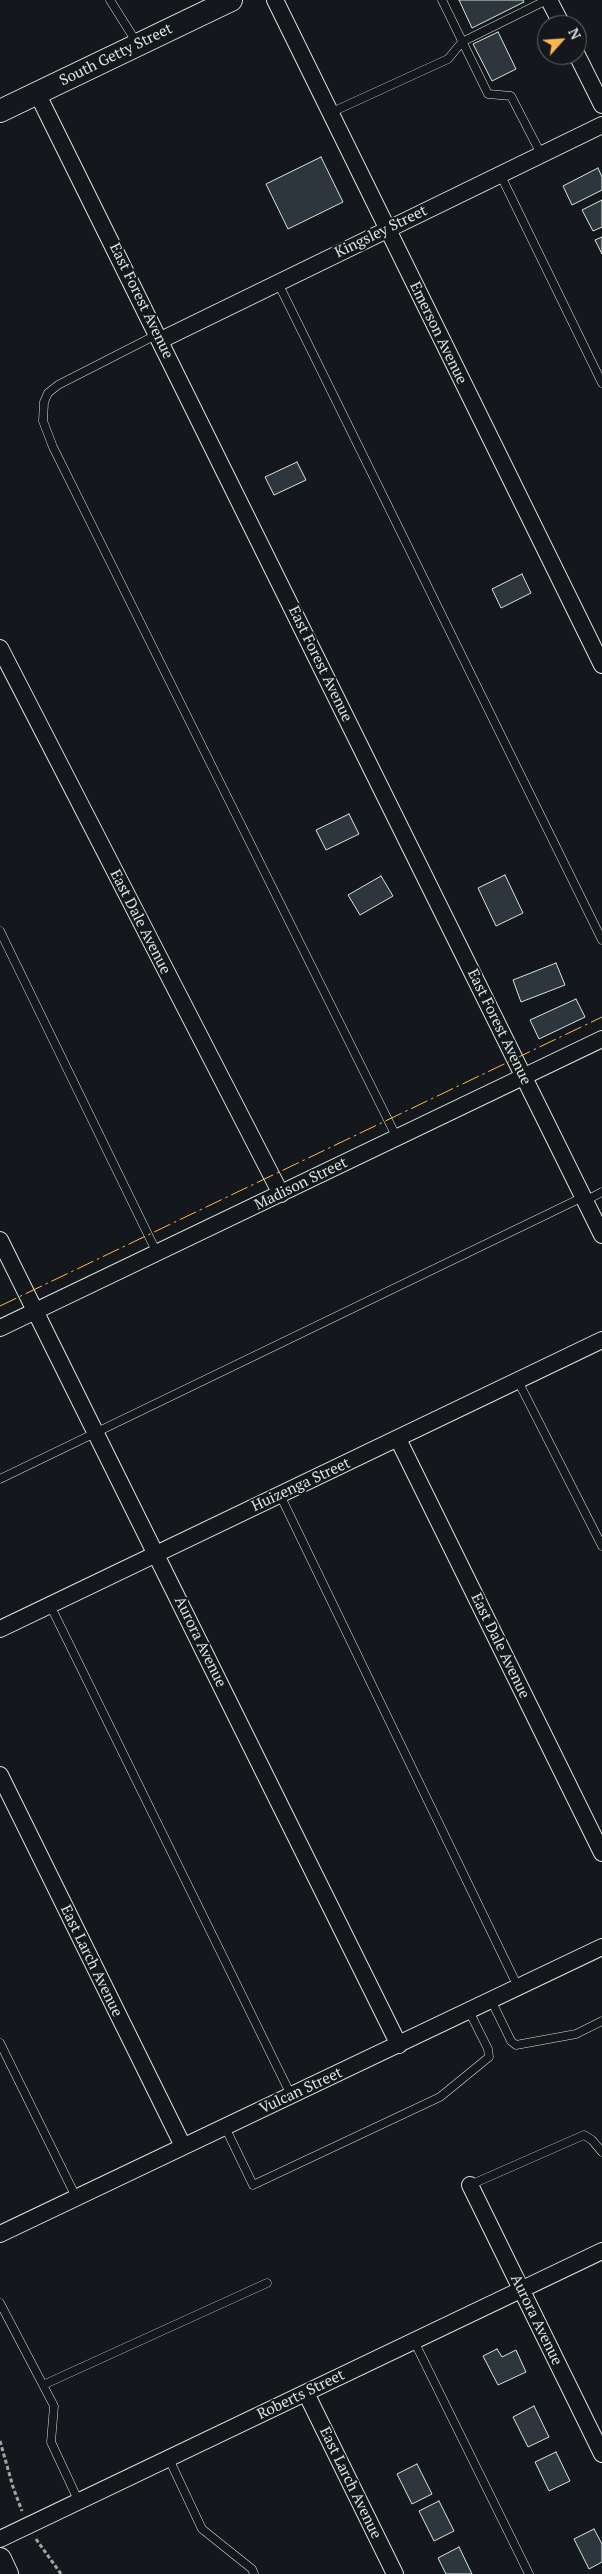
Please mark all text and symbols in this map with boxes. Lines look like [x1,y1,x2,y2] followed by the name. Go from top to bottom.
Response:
[537,15,587,65] north arrow
[57,20,175,90] street label: South Getty Street
[564,25,586,43] text: N
[332,202,430,262] street label: Kingsley Street
[105,240,177,362] street label: East Forest Avenue
[405,279,471,387] street label: Emerson Avenue
[284,603,356,725] street label: East Forest Avenue
[106,867,174,977] street label: East Dale Avenue
[463,966,535,1088] street label: East Forest Avenue
[252,1154,350,1214] street label: Madison Street
[249,1454,353,1516] street label: Huizenga Street
[467,1590,533,1702] street label: East Dale Avenue
[170,1594,230,1690] street label: Aurora Avenue
[56,1902,126,2020] street label: East Larch Avenue
[257,2064,345,2118] street label: Vulcan Street
[506,2272,566,2368] street label: Aurora Avenue
[254,2366,348,2424] street label: Roberts Street
[315,2424,385,2542] street label: East Larch Avenue

